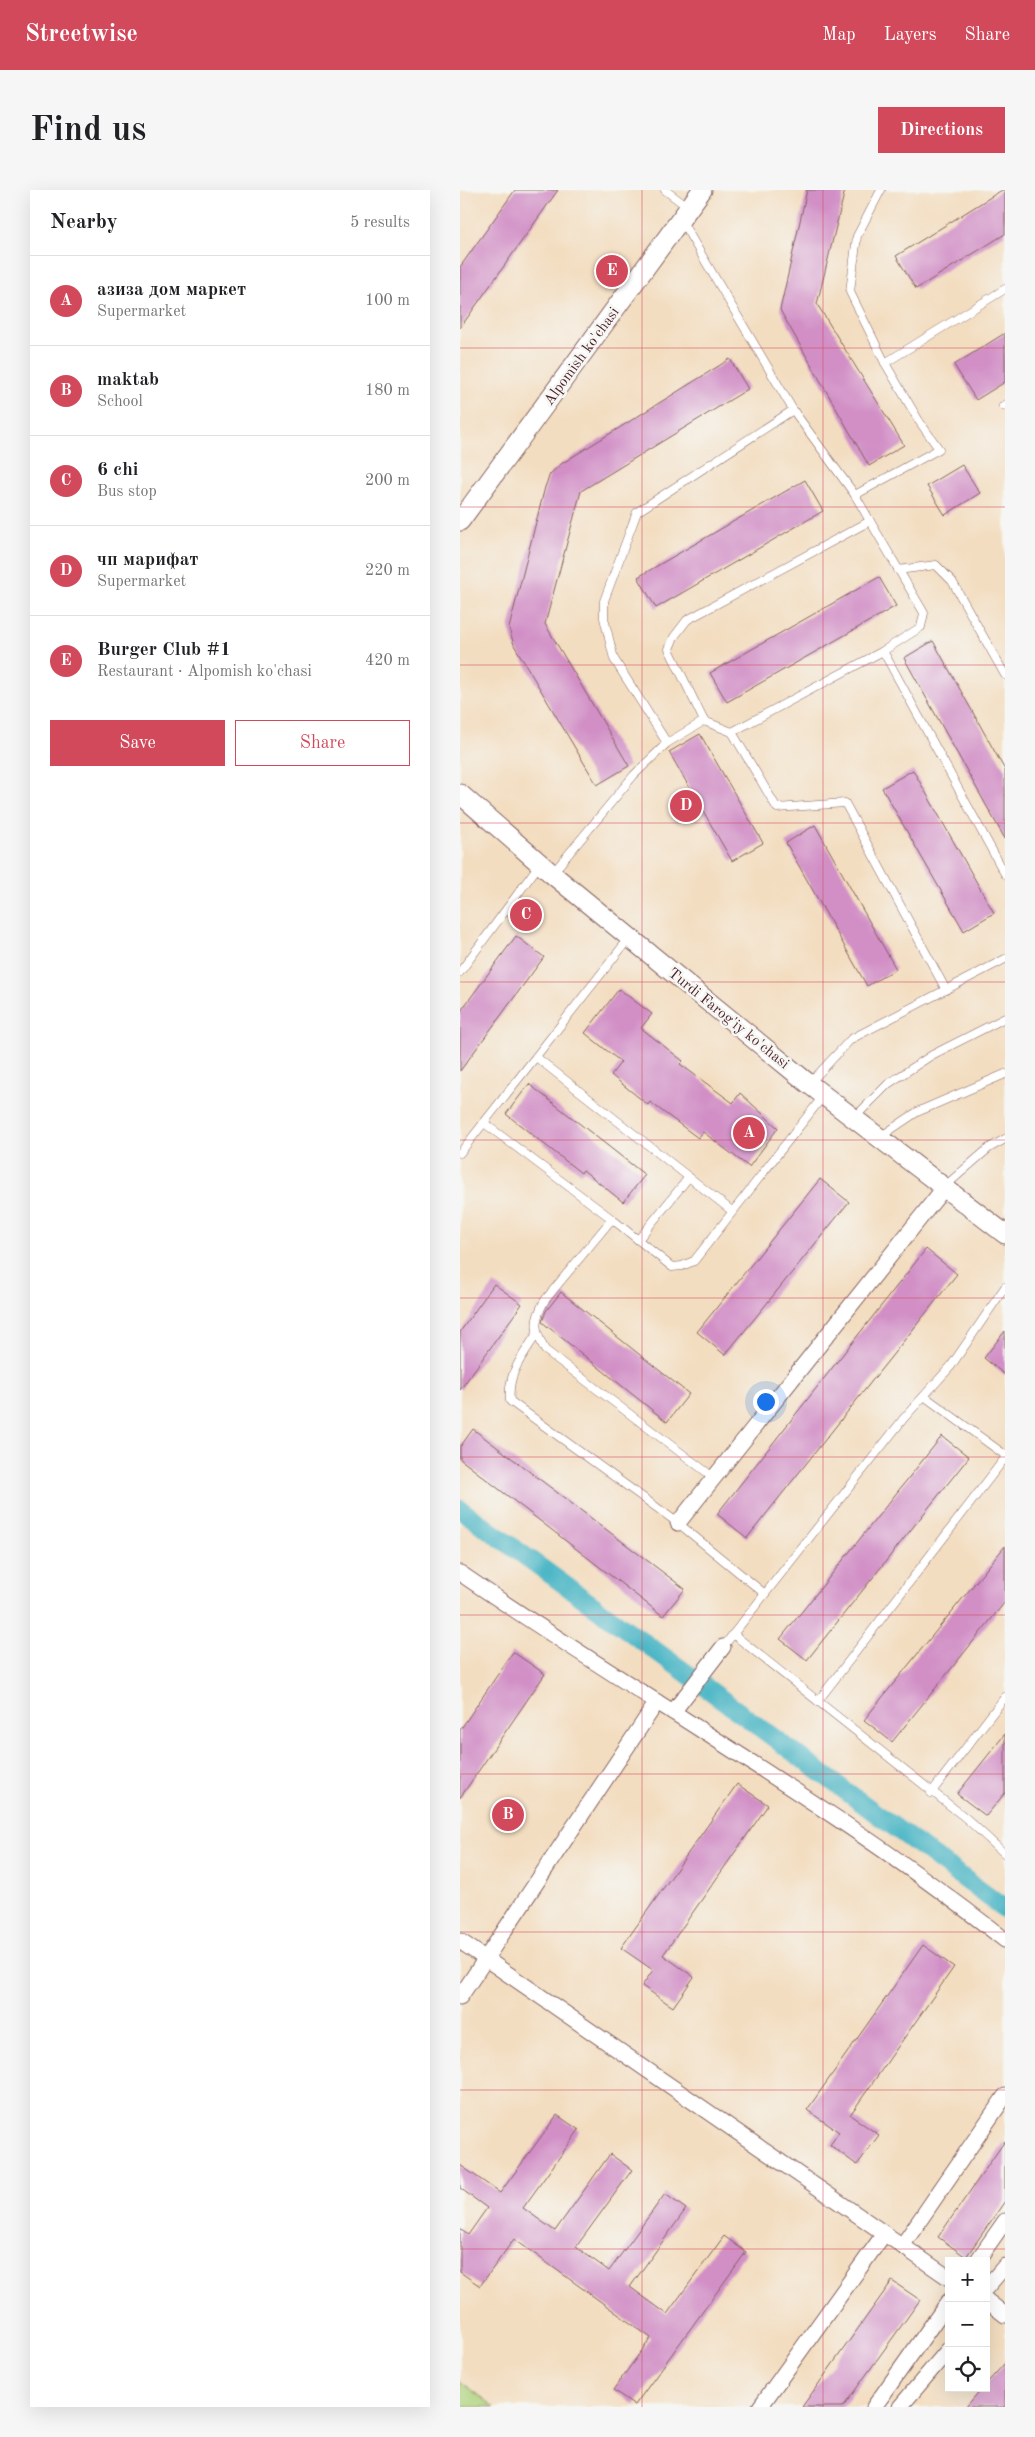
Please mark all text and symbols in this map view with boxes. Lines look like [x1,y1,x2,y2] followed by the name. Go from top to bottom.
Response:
[25,23,138,47] text: Streetwise
[822,26,856,44] text: Map
[884,26,936,44] text: Layers
[964,26,1010,44] text: Share
[878,107,1005,153] button: Directions
[30,113,146,148] text: Find us
[50,212,118,233] text: Nearby
[350,215,410,231] text: 5 results
[596,252,628,290] pin: E
[97,281,246,300] text: азиза дом маркет
[60,293,72,309] text: A
[365,293,410,309] text: 100 m
[97,304,186,320] text: Supermarket
[542,305,623,409] street label: Alpomish ko'chasi
[97,371,159,390] text: maktab
[60,383,72,399] text: B
[365,383,410,399] text: 180 m
[97,394,143,410] text: School
[97,461,139,480] text: 6 chi
[61,473,71,489] text: C
[365,473,410,489] text: 200 m
[97,484,157,500] text: Bus stop
[97,551,198,570] text: чп марифат
[60,563,72,579] text: D
[365,563,410,579] text: 220 m
[97,574,186,590] text: Supermarket
[97,641,231,660] text: Burger Club #1
[60,653,72,669] text: E
[365,653,410,669] text: 420 m
[97,664,312,680] text: Restaurant · Alpomish ko'chasi
[50,720,225,766] button: Save
[235,720,410,766] button: Share
[670,787,702,825] pin: D
[510,896,542,934] pin: C
[665,966,791,1072] street label: Turdi Farog'iy ko'chasi
[733,1114,765,1152] pin: A
[753,1389,779,1415] your location
[492,1796,524,1834] pin: B
[945,2257,990,2392] map controls
[945,2257,990,2302] button: +
[945,2302,990,2347] button: −
[945,2347,990,2392] button: locate

